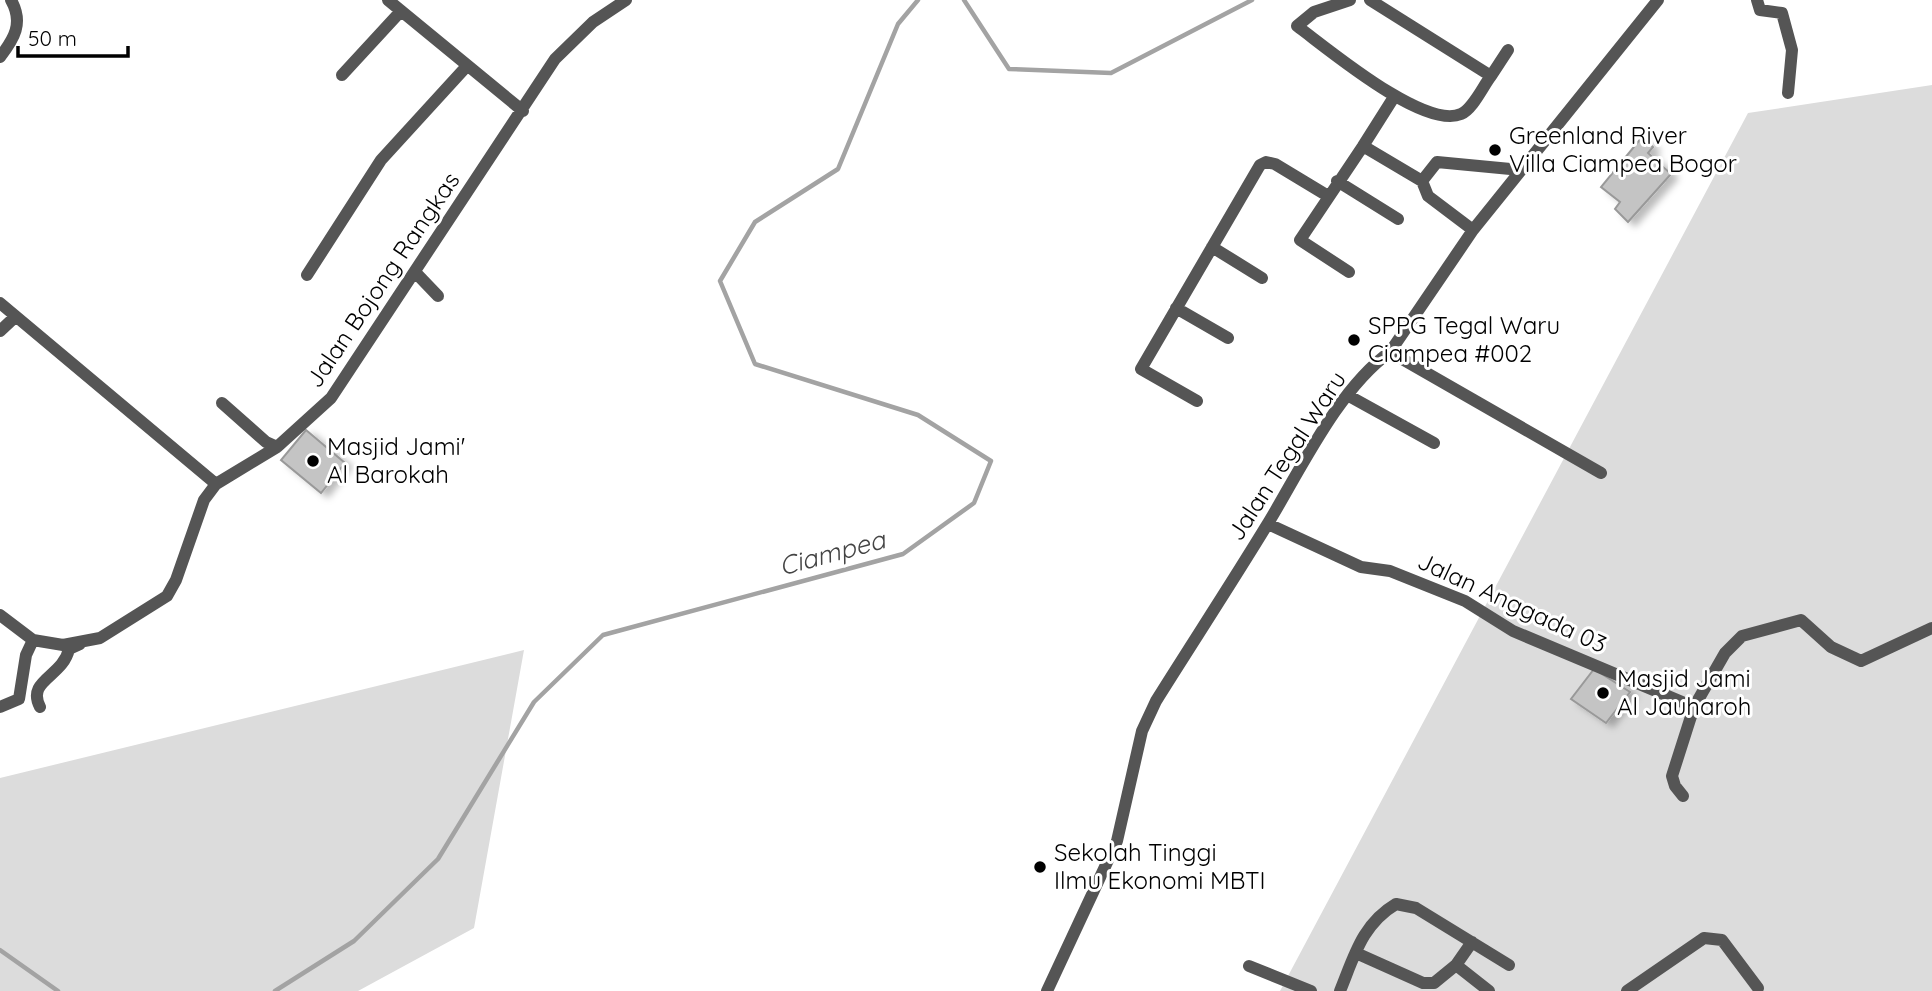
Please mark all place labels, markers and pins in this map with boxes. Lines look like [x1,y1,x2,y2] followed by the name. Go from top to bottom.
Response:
[1509,120,1737,178] place label: Greenland River Villa Ciampea Bogor
[1487,142,1503,158] marker: Greenland River Villa Ciampea Bogor
[1368,310,1560,368] place label: SPPG Tegal Waru Ciampea #002
[1346,332,1362,348] marker: SPPG Tegal Waru Ciampea #002
[327,431,465,489] place label: Masjid Jami' Al Barokah
[305,453,321,469] marker: Masjid Jami' Al Barokah
[1617,663,1751,721] place label: Masjid Jami Al Jauharoh
[1595,685,1611,701] marker: Masjid Jami Al Jauharoh
[1054,837,1266,895] place label: Sekolah Tinggi Ilmu Ekonomi MBTI
[1032,859,1048,875] marker: Sekolah Tinggi Ilmu Ekonomi MBTI

